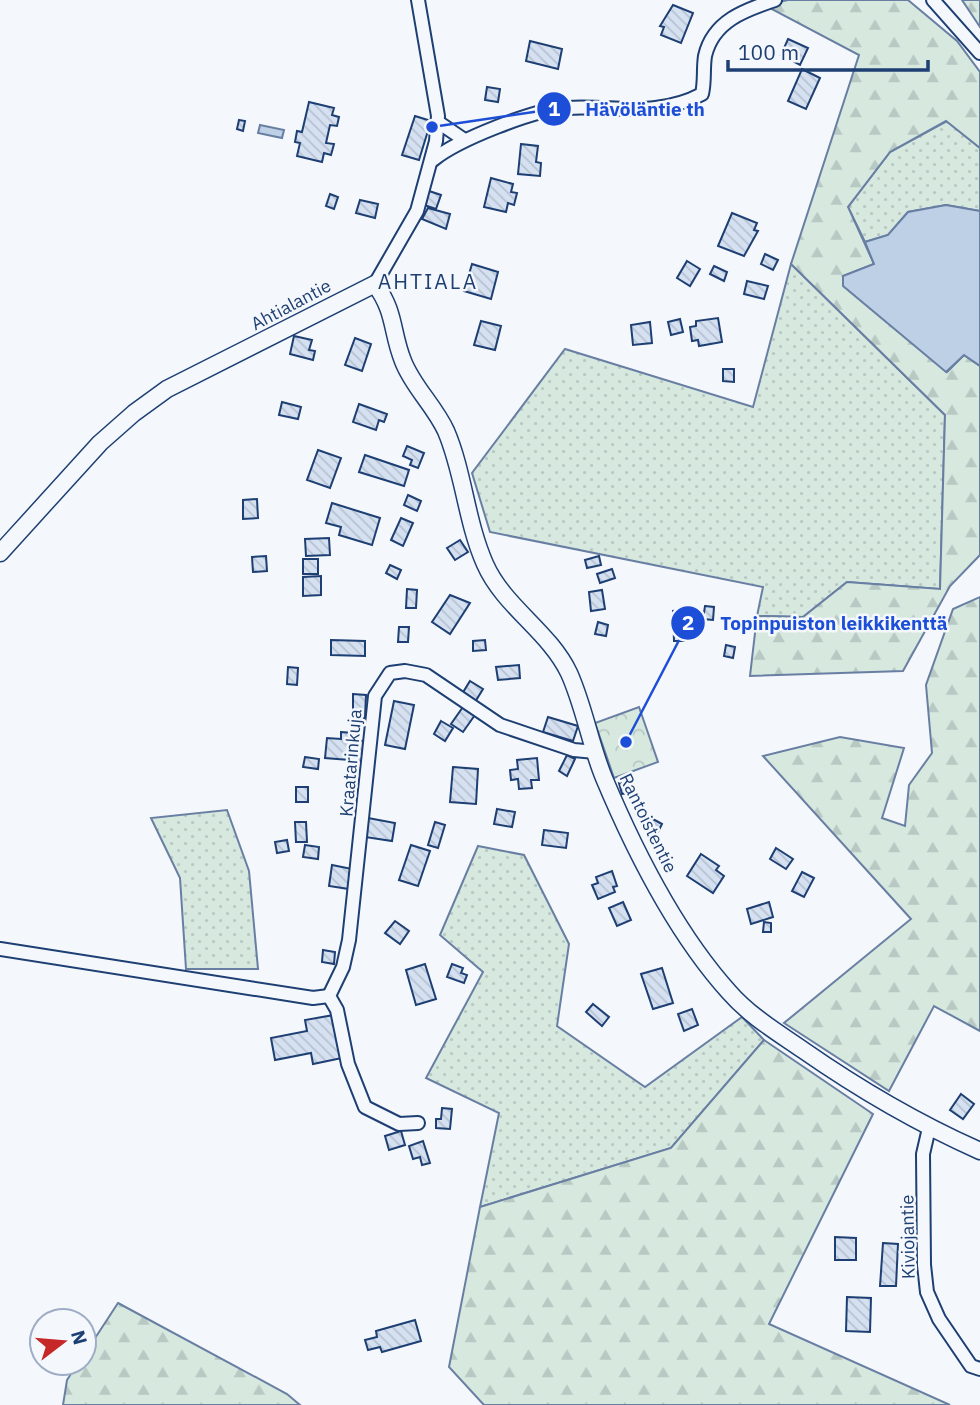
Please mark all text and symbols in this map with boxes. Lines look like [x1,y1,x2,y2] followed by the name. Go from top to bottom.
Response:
[728,28,928,72] scale bar
[738,38,799,66] text: 100 m
[536,89,719,129] callout: Hävöläntie th
[548,94,561,122] text: 1
[585,97,705,121] text: Hävöläntie th
[378,267,478,295] district label: AHTIALA
[247,274,335,335] street label: Ahtialantie
[671,603,961,643] callout: Topinpuiston leikkikenttä
[682,608,694,636] text: 2
[720,611,948,635] text: Topinpuiston leikkikenttä
[334,708,367,818] street label: Kraatarinkuja
[615,769,682,876] street label: Rantoistentie
[895,1195,920,1279] street label: Kiviojantie
[28,1307,98,1377] north arrow
[66,1327,93,1347] text: N

